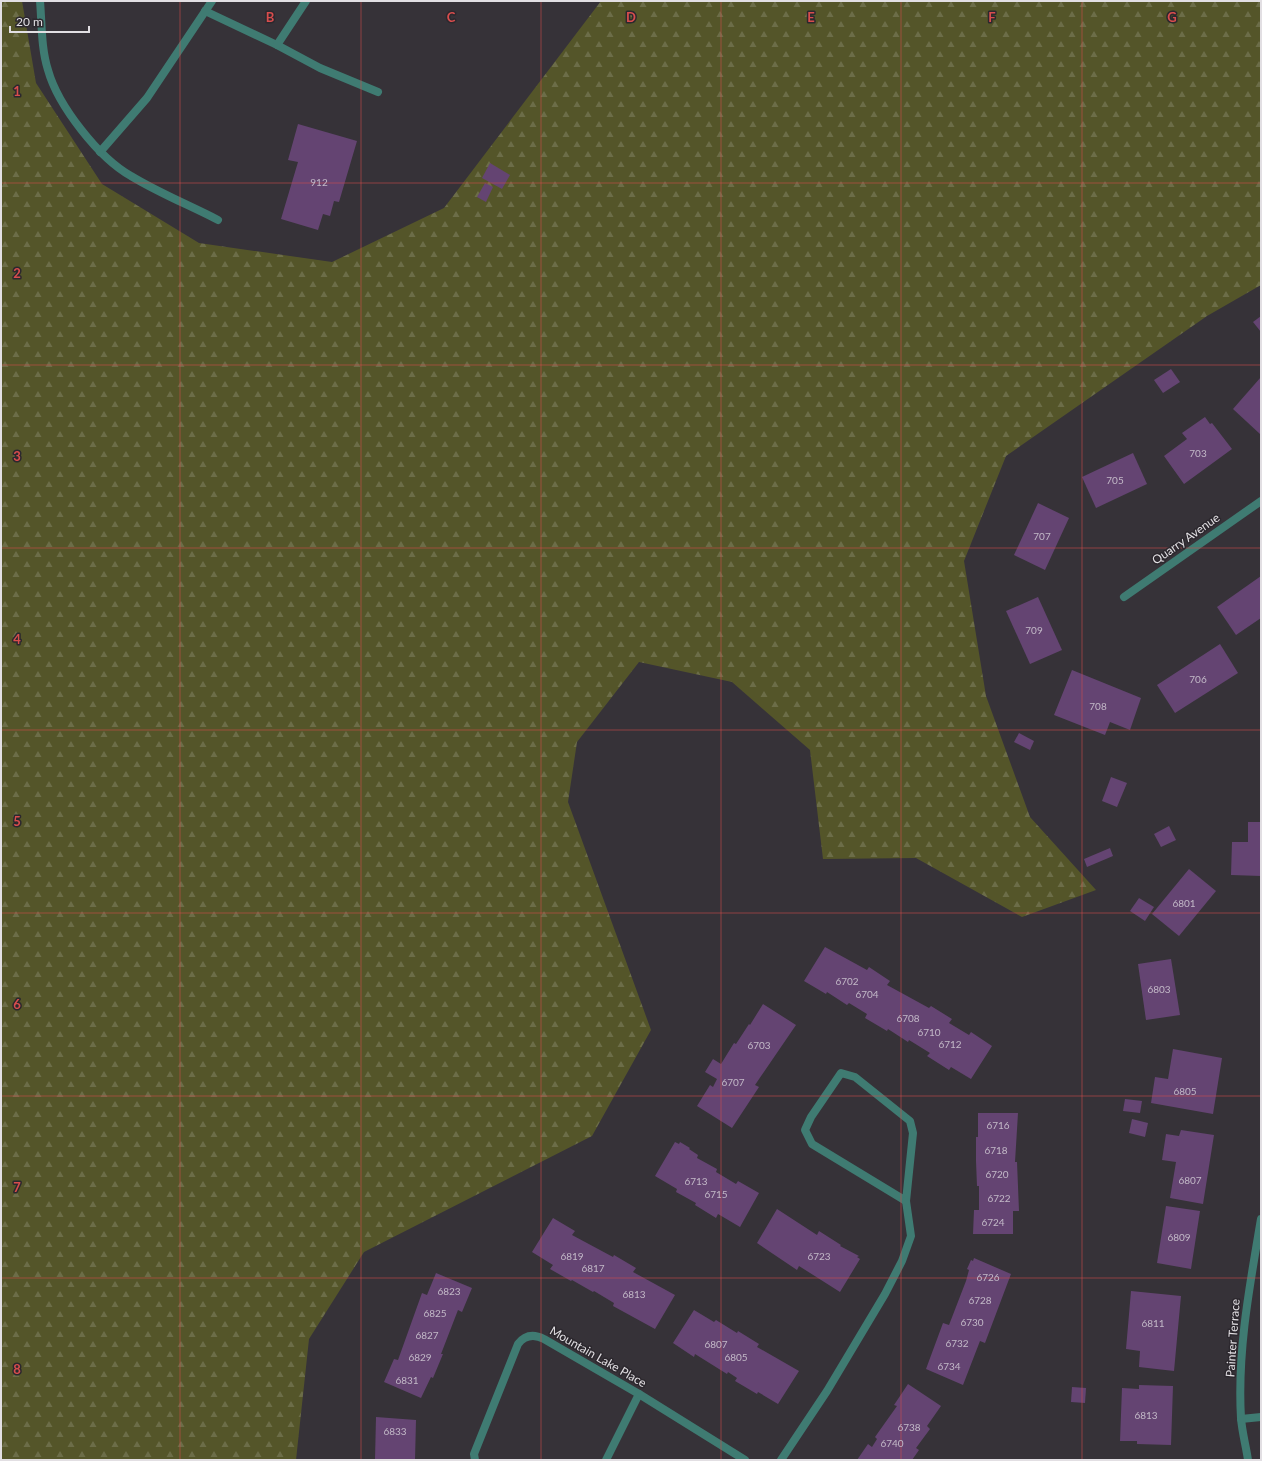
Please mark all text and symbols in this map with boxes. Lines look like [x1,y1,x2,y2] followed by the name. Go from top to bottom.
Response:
[10,8,89,34] scale bar
[266,9,275,25] text: B
[447,9,456,25] text: C
[626,9,636,25] text: D
[807,9,815,25] text: E
[988,9,996,25] text: F
[1167,9,1177,25] text: G
[16,14,43,29] text: 20 m
[13,83,21,99] text: 1
[310,176,328,188] house number: 912
[13,265,21,281] text: 2
[1189,447,1207,459] house number: 703
[13,448,21,464] text: 3
[1106,474,1124,486] house number: 705
[1149,510,1222,567] street label: Quarry Avenue
[1033,530,1051,542] house number: 707
[1025,624,1043,636] house number: 709
[13,631,21,647] text: 4
[1189,673,1207,685] house number: 706
[1089,700,1107,712] house number: 708
[13,813,21,829] text: 5
[1172,897,1196,909] house number: 6801
[835,975,859,987] house number: 6702
[1147,983,1171,995] house number: 6803
[855,988,879,1000] house number: 6704
[13,996,21,1012] text: 6
[896,1012,920,1024] house number: 6708
[917,1026,941,1038] house number: 6710
[938,1038,962,1050] house number: 6712
[747,1039,771,1051] house number: 6703
[721,1076,745,1088] house number: 6707
[1173,1085,1197,1097] house number: 6805
[986,1119,1010,1131] house number: 6716
[984,1144,1008,1156] house number: 6718
[985,1168,1009,1180] house number: 6720
[1178,1174,1202,1186] house number: 6807
[684,1175,708,1187] house number: 6713
[13,1179,21,1195] text: 7
[704,1188,728,1200] house number: 6715
[987,1192,1011,1204] house number: 6722
[981,1216,1005,1228] house number: 6724
[1167,1231,1191,1243] house number: 6809
[560,1250,584,1262] house number: 6819
[807,1250,831,1262] house number: 6723
[581,1262,605,1274] house number: 6817
[976,1271,1000,1283] house number: 6726
[437,1285,461,1297] house number: 6823
[622,1288,646,1300] house number: 6813
[968,1294,992,1306] house number: 6728
[1222,1298,1243,1378] street label: Painter Terrace
[423,1307,447,1319] house number: 6825
[960,1316,984,1328] house number: 6730
[1141,1317,1165,1329] house number: 6811
[547,1323,649,1390] street label: Mountain Lake Place
[415,1329,439,1341] house number: 6827
[945,1337,969,1349] house number: 6732
[704,1338,728,1350] house number: 6807
[408,1351,432,1363] house number: 6829
[724,1351,748,1363] house number: 6805
[937,1360,961,1372] house number: 6734
[13,1361,21,1377] text: 8
[395,1374,419,1386] house number: 6831
[1134,1409,1158,1421] house number: 6813
[897,1421,921,1433] house number: 6738
[383,1425,407,1437] house number: 6833
[880,1437,904,1449] house number: 6740

